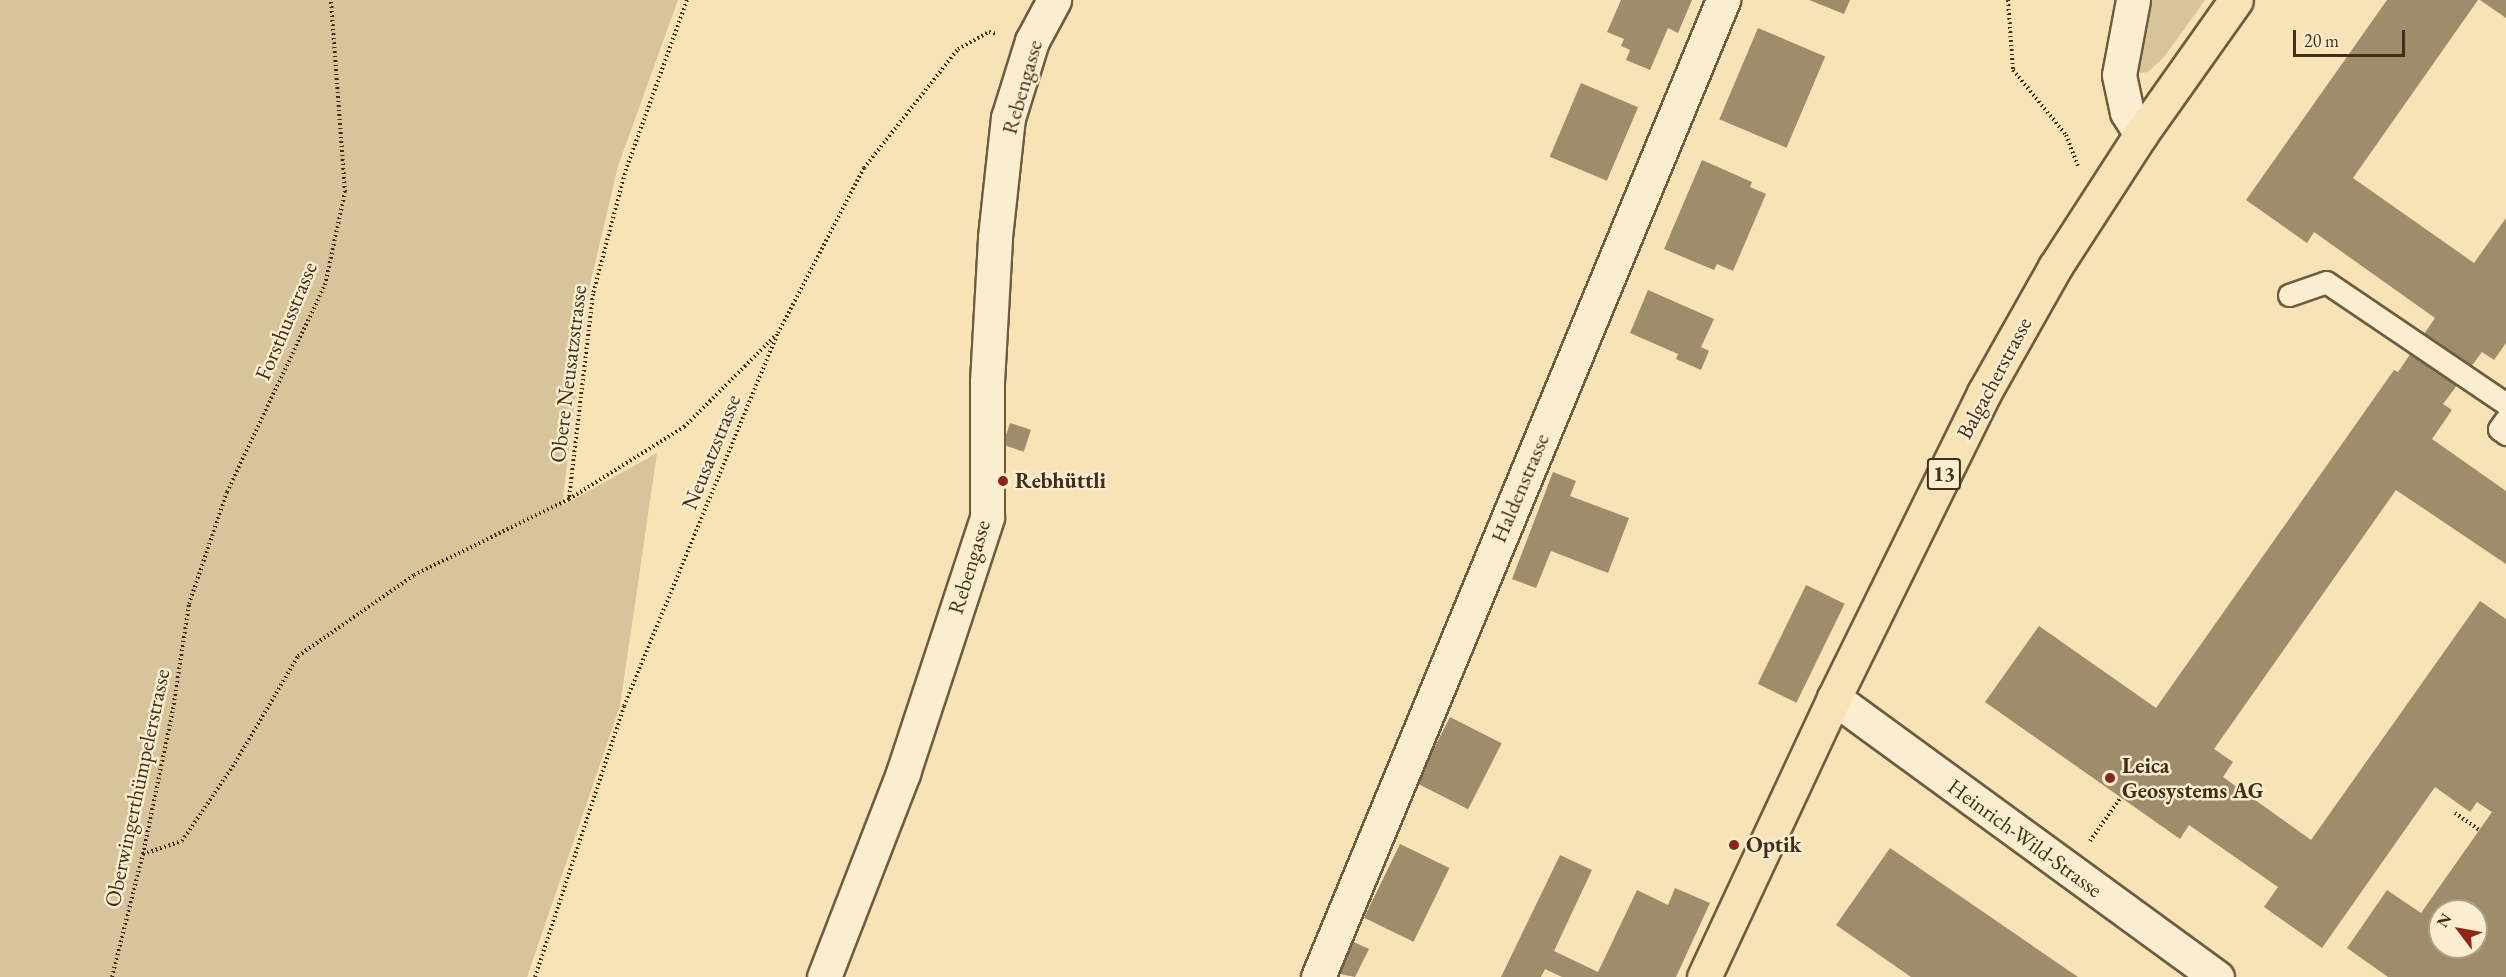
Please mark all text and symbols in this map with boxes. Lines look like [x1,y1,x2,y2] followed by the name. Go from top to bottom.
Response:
[2296,18,2408,56] scale bar
[2304,29,2339,52] text: 20 m
[996,37,1048,137] street label: Rebengasse
[249,258,323,384] street label: Forsthusstrasse
[544,284,592,464] street label: Obere Neusatzstrasse
[1951,312,2037,444] street label: Balgacherstrasse
[676,391,746,513] street label: Neusatzstrasse
[1485,429,1555,547] street label: Haldenstrasse
[1926,456,1962,492] road number: 13
[1015,468,1106,494] place label: Rebhüttli
[996,474,1010,488] marker: Rebhüttli
[942,517,996,617] street label: Rebengasse
[99,667,175,909] street label: Oberwingerthümpelerstrasse
[2122,752,2264,804] place label: Leica Geosystems AG
[2103,771,2117,785] marker: Leica Geosystems AG
[1943,773,2107,903] street label: Heinrich-Wild-Strasse
[1746,832,1801,858] place label: Optik
[1727,838,1741,852] marker: Optik
[2428,899,2488,959] north arrow
[2432,909,2456,931] text: N

